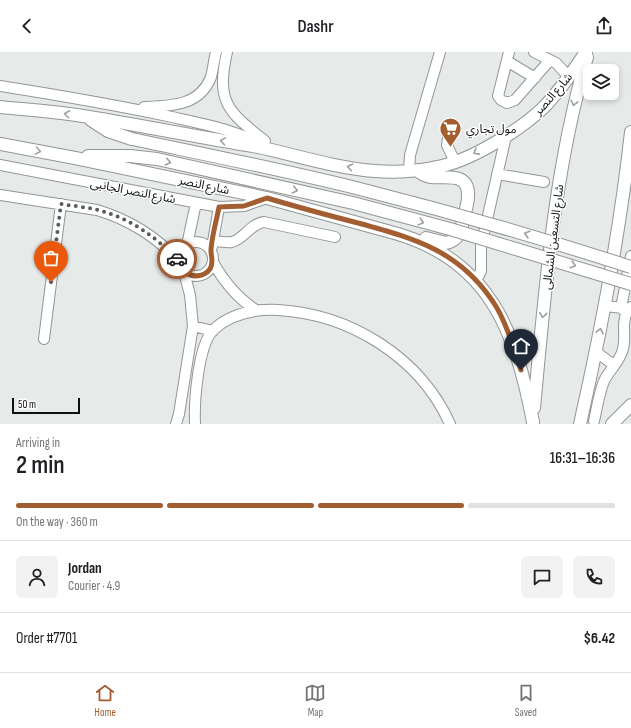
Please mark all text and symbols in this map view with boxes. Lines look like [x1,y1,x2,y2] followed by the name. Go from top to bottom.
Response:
[16,15,38,37] icon: back
[593,15,615,37] icon: share
[297,16,334,37] text: Dashr
[583,64,619,100] map controls
[583,64,619,100] button: layers
[530,70,577,120] street label: شارع النصر
[571,100,579,106] one-way arrow
[64,110,70,119] one-way arrow
[438,116,464,149] supermarket icon: مول تجاري
[466,122,516,139] place label: مول تجاري
[220,137,226,146] one-way arrow
[35,147,41,155] one-way arrow
[473,147,481,155] one-way arrow
[165,157,171,165] one-way arrow
[347,164,353,172] one-way arrow
[176,173,231,199] street label: شارع النصر
[89,176,177,208] street label: شارع النصر الجانبى
[540,184,568,291] street label: شارع التسعين الشمالى
[292,185,298,193] one-way arrow
[418,217,424,225] one-way arrow
[524,231,530,239] one-way arrow
[157,239,197,279] courier
[34,241,68,282] pin
[40,247,62,269] icon: bag
[166,248,188,270] icon: car
[569,260,576,269] one-way arrow
[539,312,548,318] one-way arrow
[596,328,604,334] one-way arrow
[504,329,538,370] pin
[510,335,532,357] icon: home
[12,396,80,415] scale bar
[18,398,36,411] text: 50 m
[16,435,60,451] text: Arriving in
[550,449,615,468] text: 16:31–16:36
[16,450,65,481] text: 2 min
[16,514,98,530] text: On the way · 360 m
[16,556,58,598] button: person
[521,556,563,598] button: chat
[573,556,615,598] button: phone
[68,559,102,578] text: Jordan
[68,578,120,594] text: Courier · 4.9
[16,629,77,648] text: Order #7701
[583,629,615,648] text: $6.42
[94,682,116,719] tab: Home
[304,682,326,719] tab: Map
[515,682,537,719] tab: Saved

